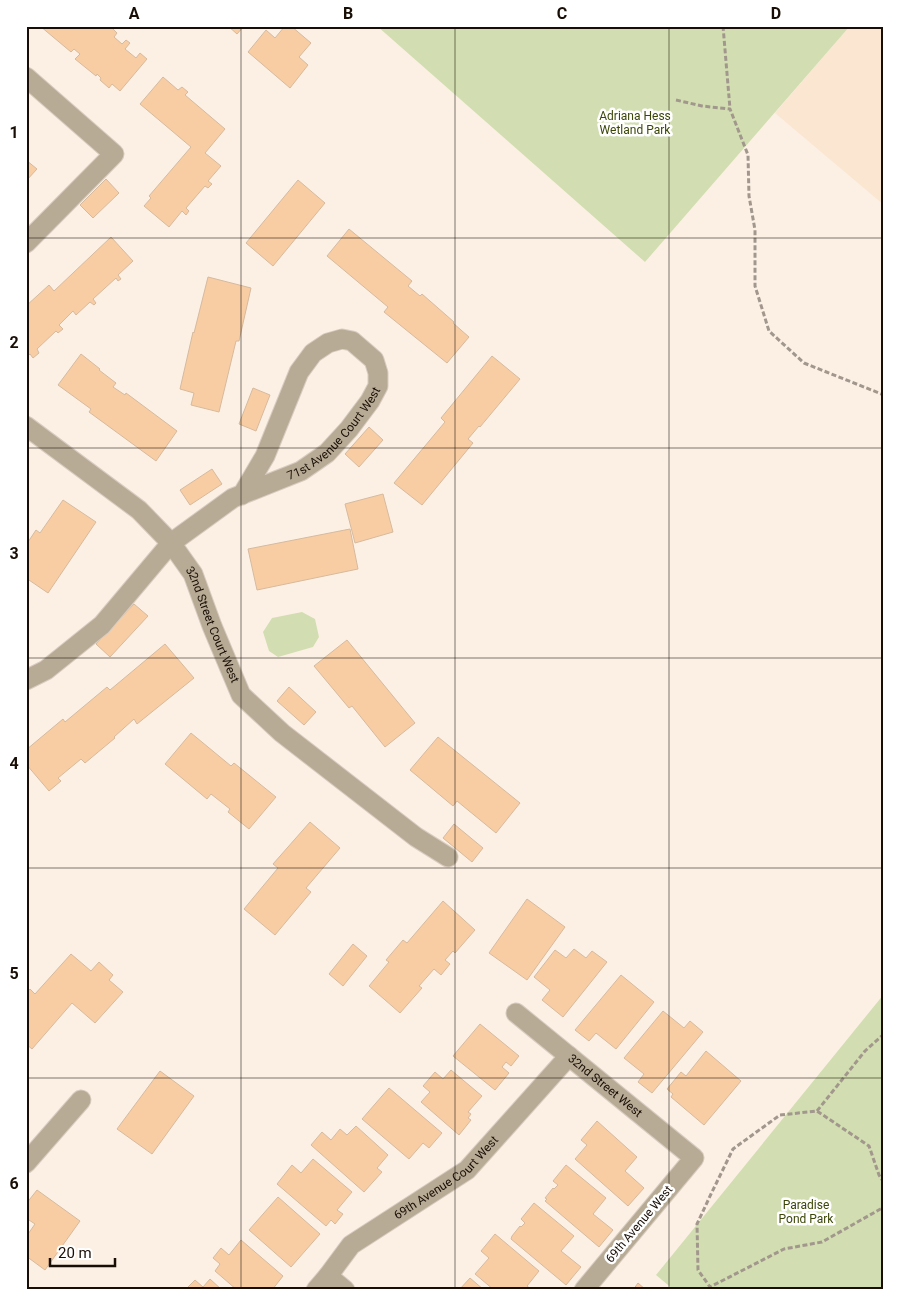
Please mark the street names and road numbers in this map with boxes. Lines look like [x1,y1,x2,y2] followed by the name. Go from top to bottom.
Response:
[285,384,383,483] street label: 71st Avenue Court West
[183,564,242,685] street label: 32nd Street Court West
[565,1051,645,1120] street label: 32nd Street West
[391,1133,501,1222] street label: 69th Avenue Court West
[603,1183,675,1265] street label: 69th Avenue West

